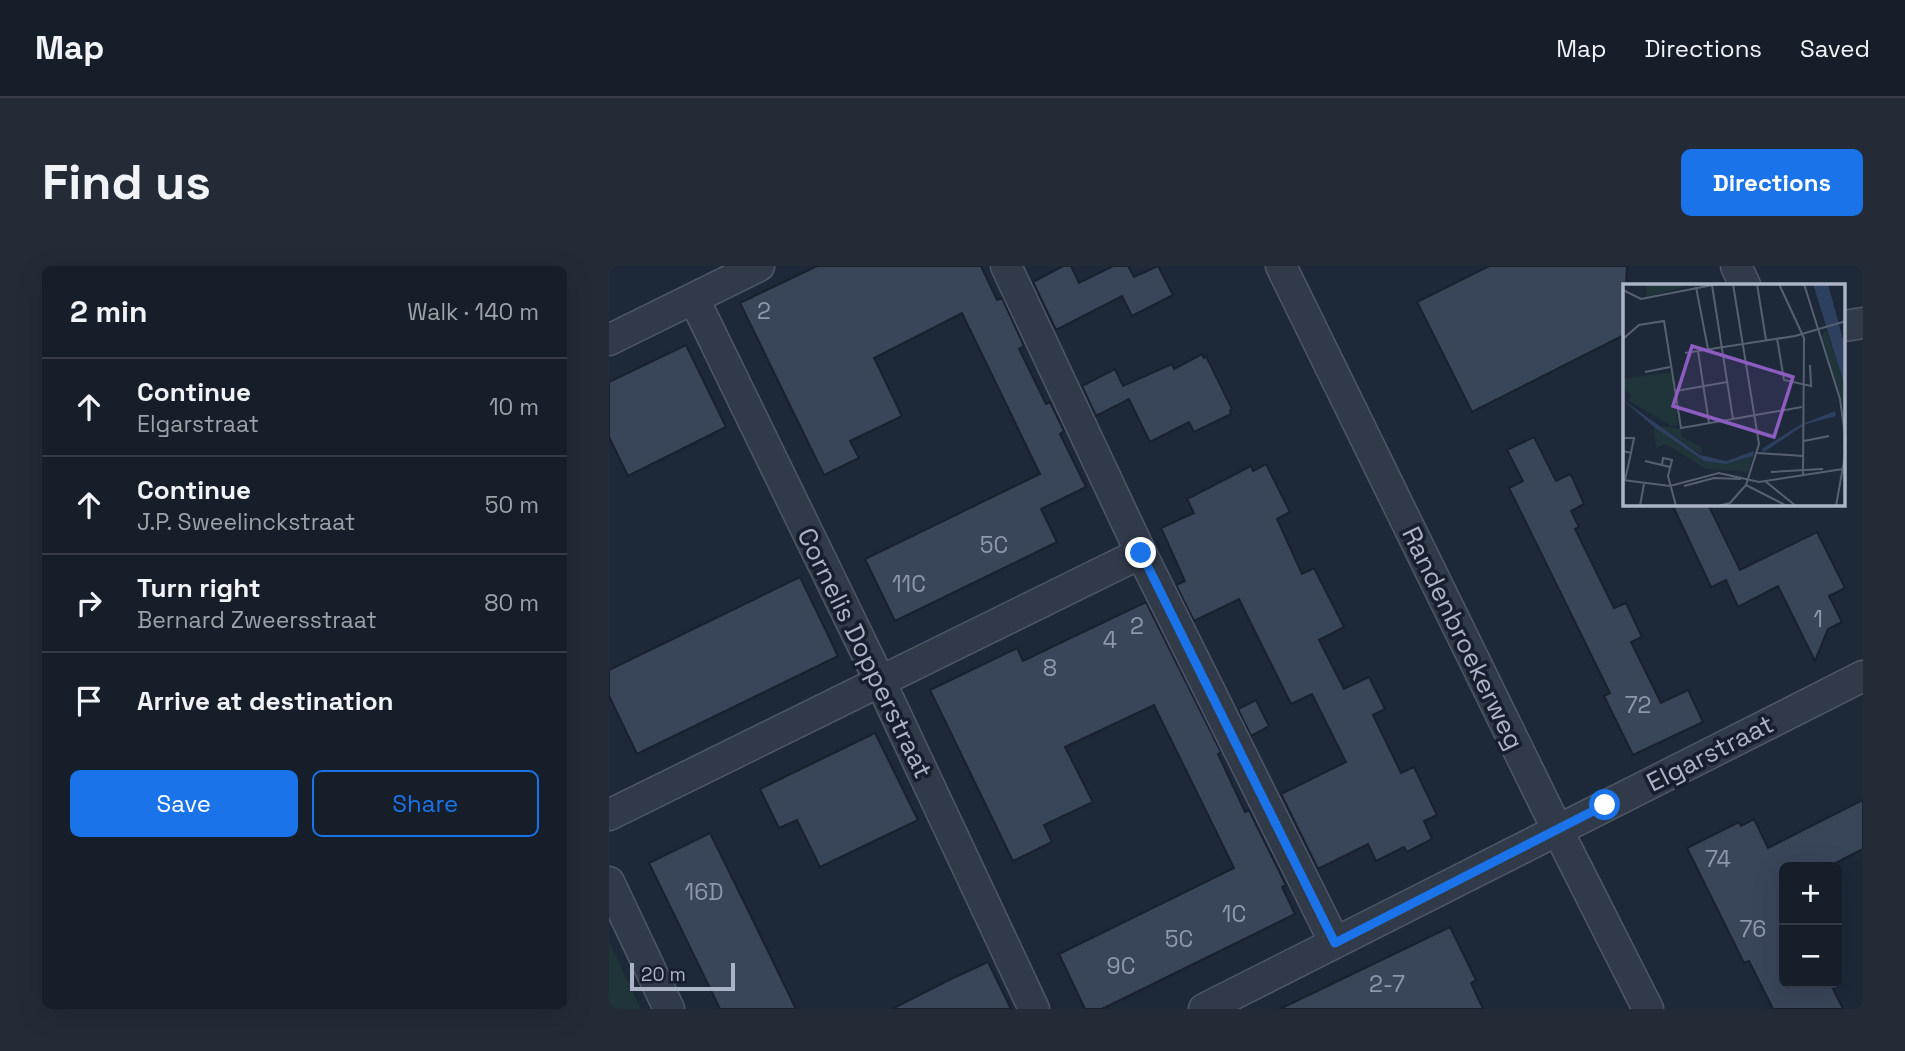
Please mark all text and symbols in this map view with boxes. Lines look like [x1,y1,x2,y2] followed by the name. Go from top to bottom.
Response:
[35,27,104,69] text: Map
[1556,33,1606,64] text: Map
[1644,33,1762,64] text: Directions
[1800,33,1870,64] text: Saved
[1681,149,1863,216] button: Directions
[42,151,211,213] text: Find us
[1623,284,1846,506] inset map
[70,292,148,331] text: 2 min
[757,296,771,326] house number: 2
[407,297,539,327] text: Walk · 140 m
[137,375,251,409] text: Continue
[70,388,108,426] icon: ahead
[489,392,539,422] text: 10 m
[137,409,259,439] text: Elgarstraat
[137,473,251,507] text: Continue
[70,486,108,524] icon: ahead
[485,490,539,520] text: 50 m
[137,507,355,537] text: J.P. Sweelinckstraat
[1394,521,1532,755] street label: Randenbroekerweg
[790,522,940,784] street label: Cornelis Dopperstraat
[980,530,1008,560] house number: 5C
[1125,537,1156,568] route end
[892,569,926,599] house number: 11C
[137,571,261,605] text: Turn right
[70,584,108,622] icon: right
[484,588,539,618] text: 80 m
[1813,604,1823,634] house number: 1
[137,605,377,635] text: Bernard Zweersstraat
[1130,611,1144,641] house number: 2
[1103,625,1117,655] house number: 4
[1043,653,1057,683] house number: 8
[70,682,108,720] icon: arrive
[137,684,394,718] text: Arrive at destination
[1625,690,1651,720] house number: 72
[1641,707,1779,799] street label: Elgarstraat
[70,770,298,837] button: Save
[312,770,539,837] button: Share
[1589,789,1620,820] route start
[1705,844,1731,874] house number: 74
[1779,862,1842,988] map controls
[1779,862,1842,925] button: +
[685,877,723,907] house number: 16D
[1222,899,1246,929] house number: 1C
[1740,914,1766,944] house number: 76
[1165,924,1193,954] house number: 5C
[1779,925,1842,988] button: −
[1107,951,1135,981] house number: 9C
[630,960,735,992] scale bar
[641,962,686,987] text: 20 m
[1369,969,1405,999] house number: 2-7

